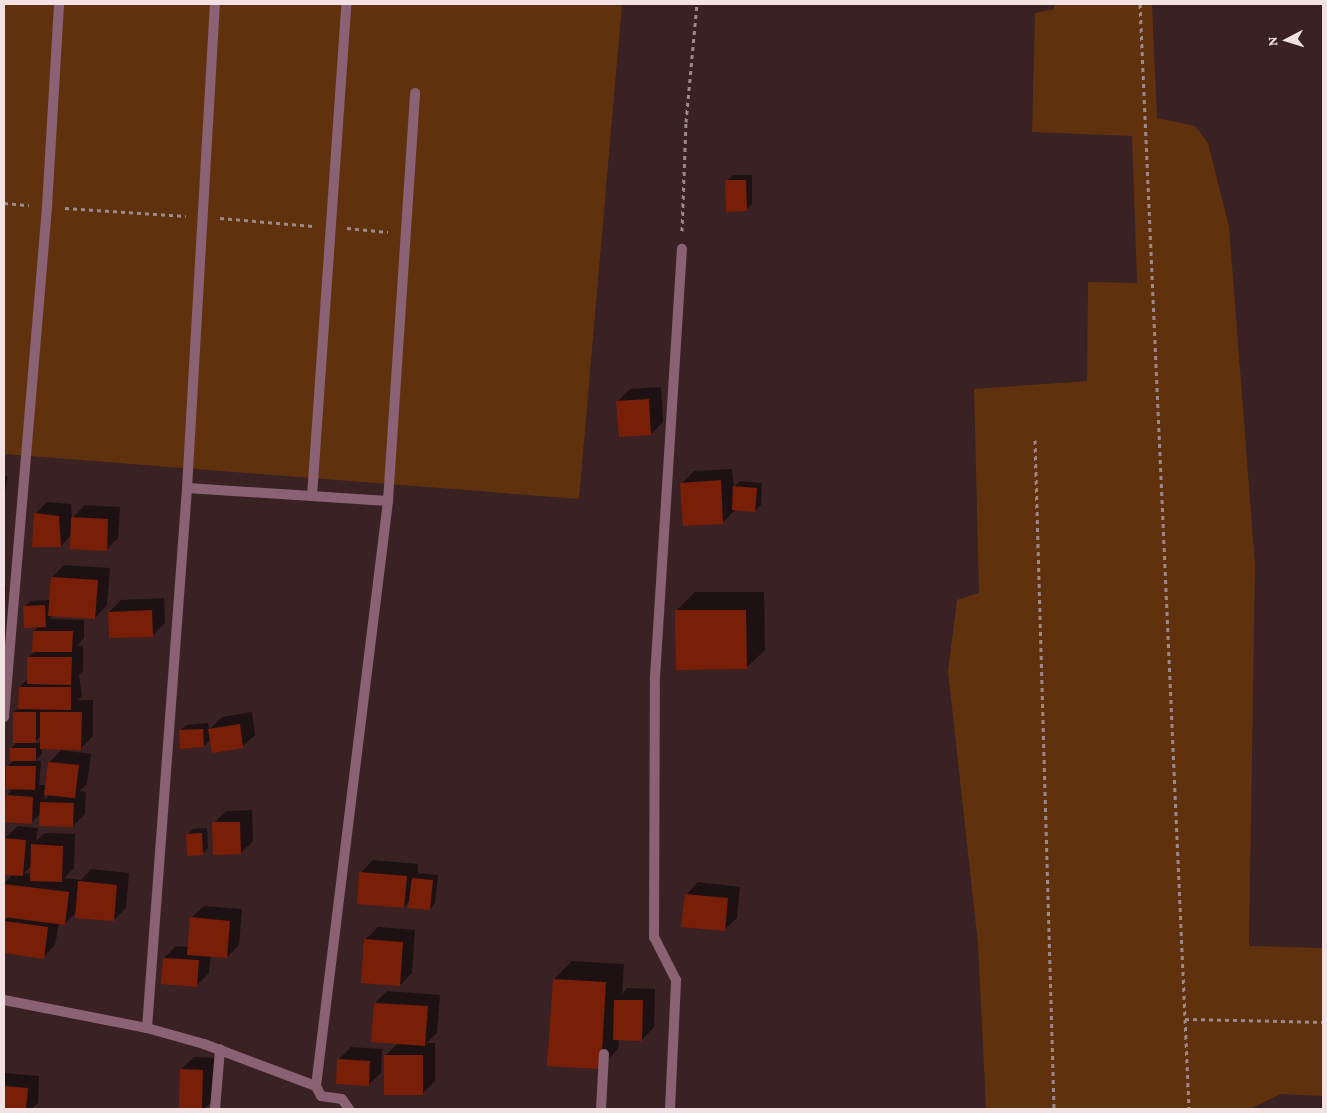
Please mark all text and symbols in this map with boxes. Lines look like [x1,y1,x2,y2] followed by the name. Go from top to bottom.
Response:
[1262,15,1312,65] north arrow
[1264,36,1280,47] text: N

